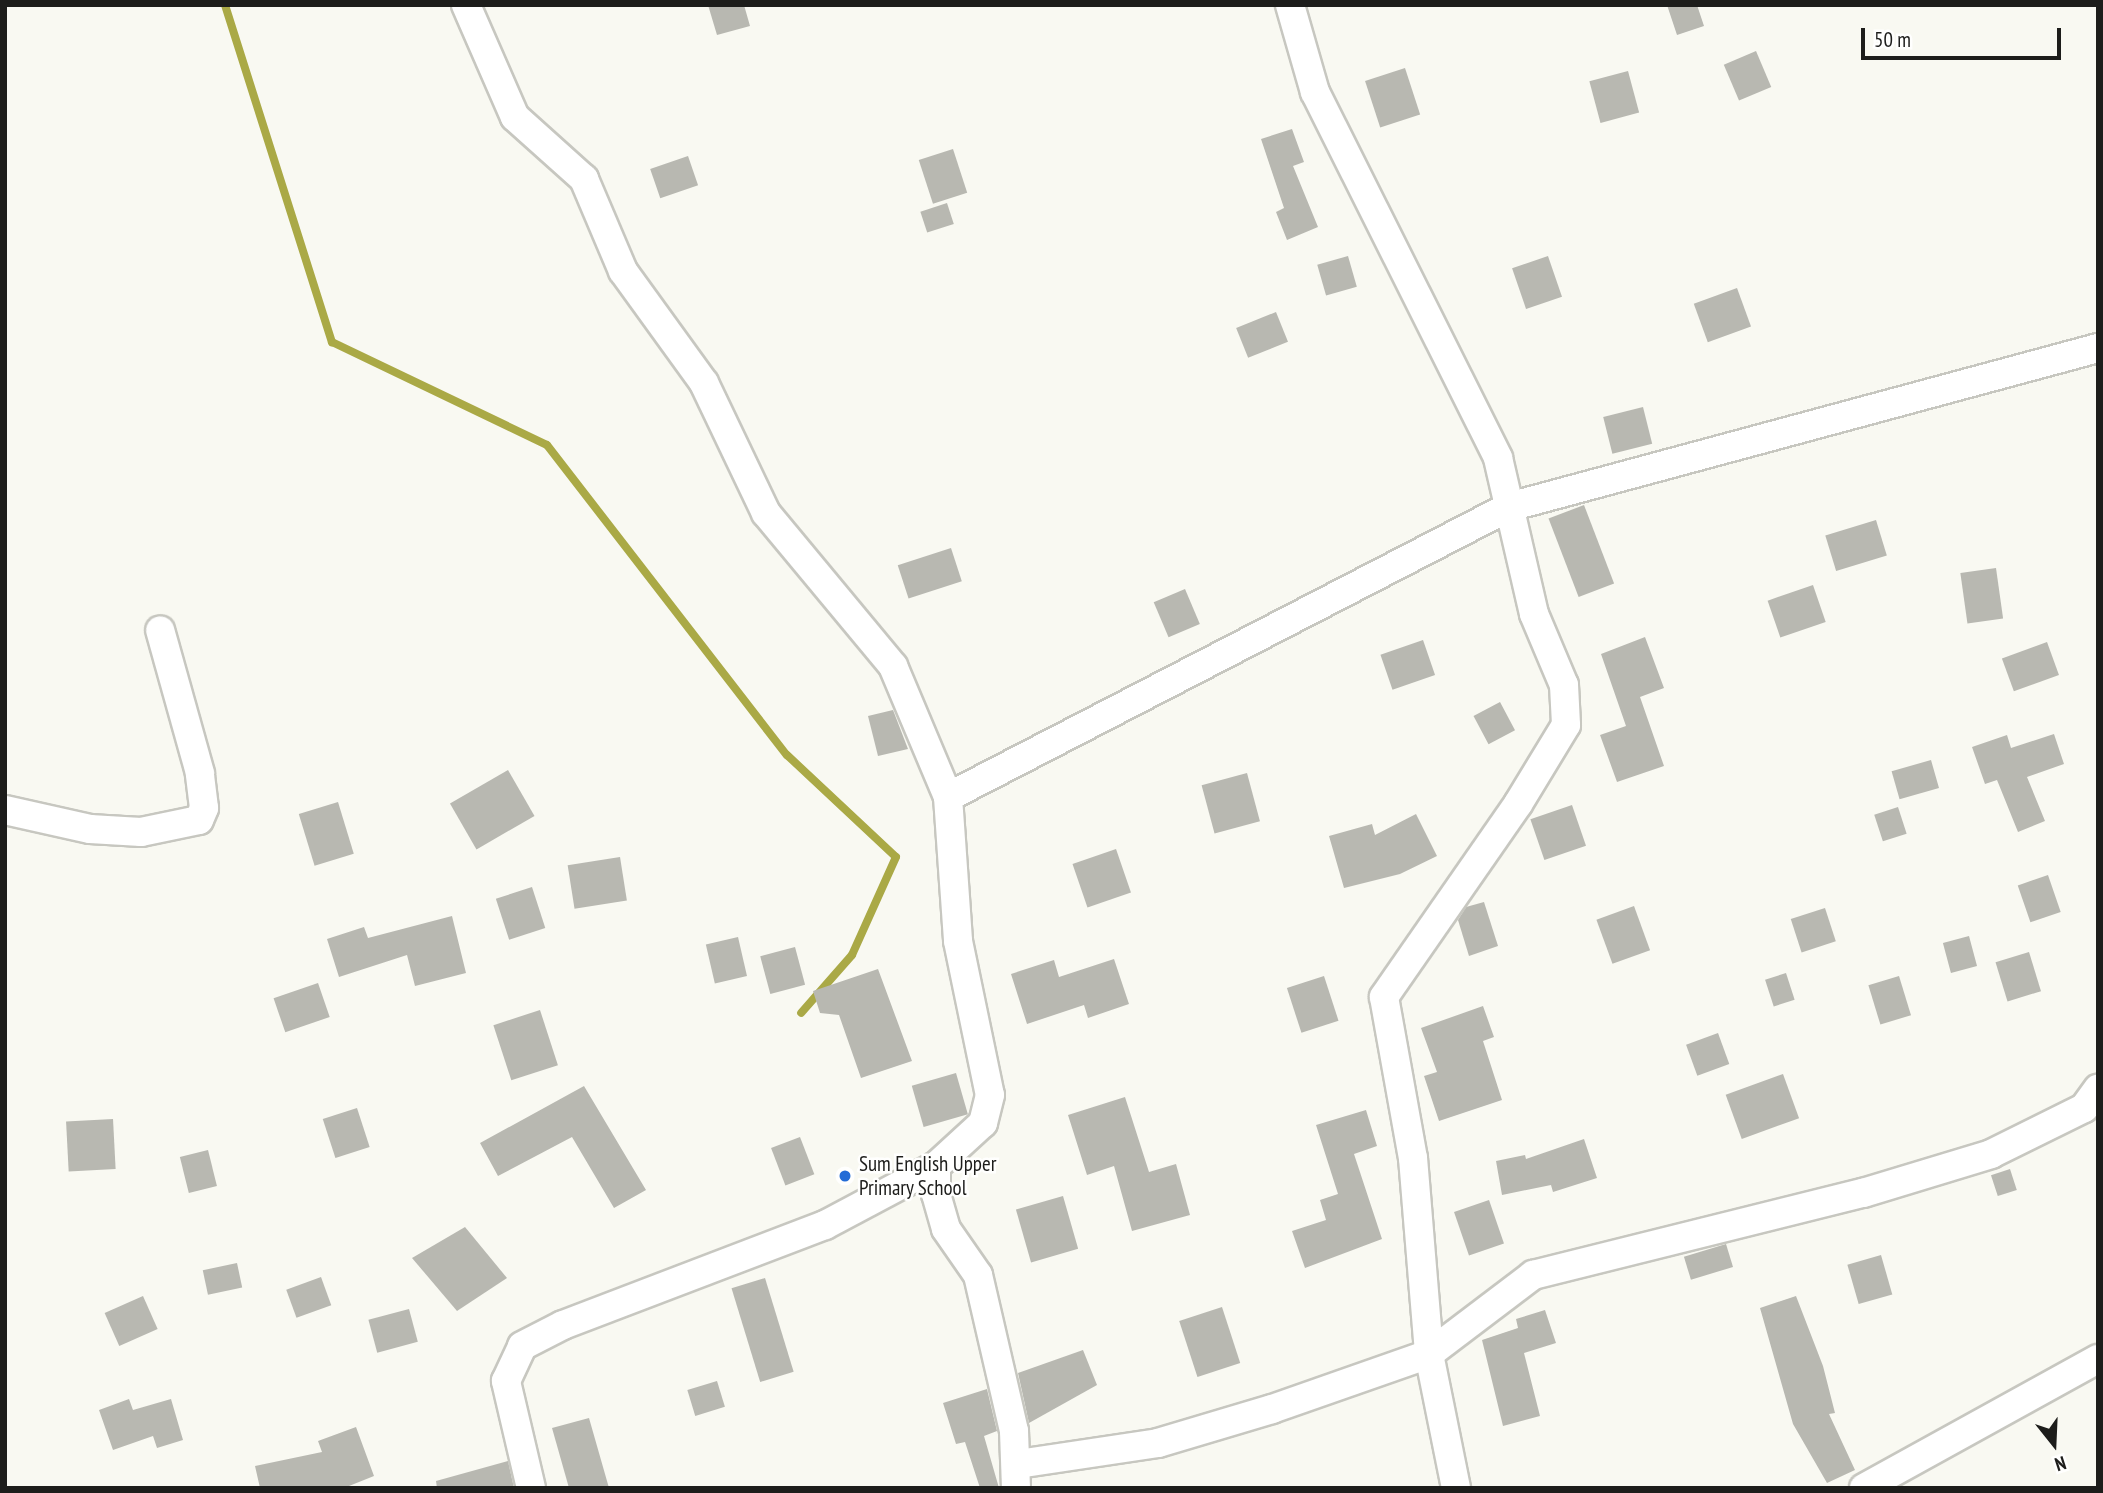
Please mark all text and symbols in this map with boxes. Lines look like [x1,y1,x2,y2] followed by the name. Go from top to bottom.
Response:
[1865,14,2064,58] scale bar
[1874,26,1911,53] text: 50 m
[859,1151,996,1201] place label: Sum English Upper Primary School
[837,1168,853,1184] marker: Sum English Upper Primary School
[2019,1409,2089,1479] north arrow
[2052,1451,2069,1477] text: N

